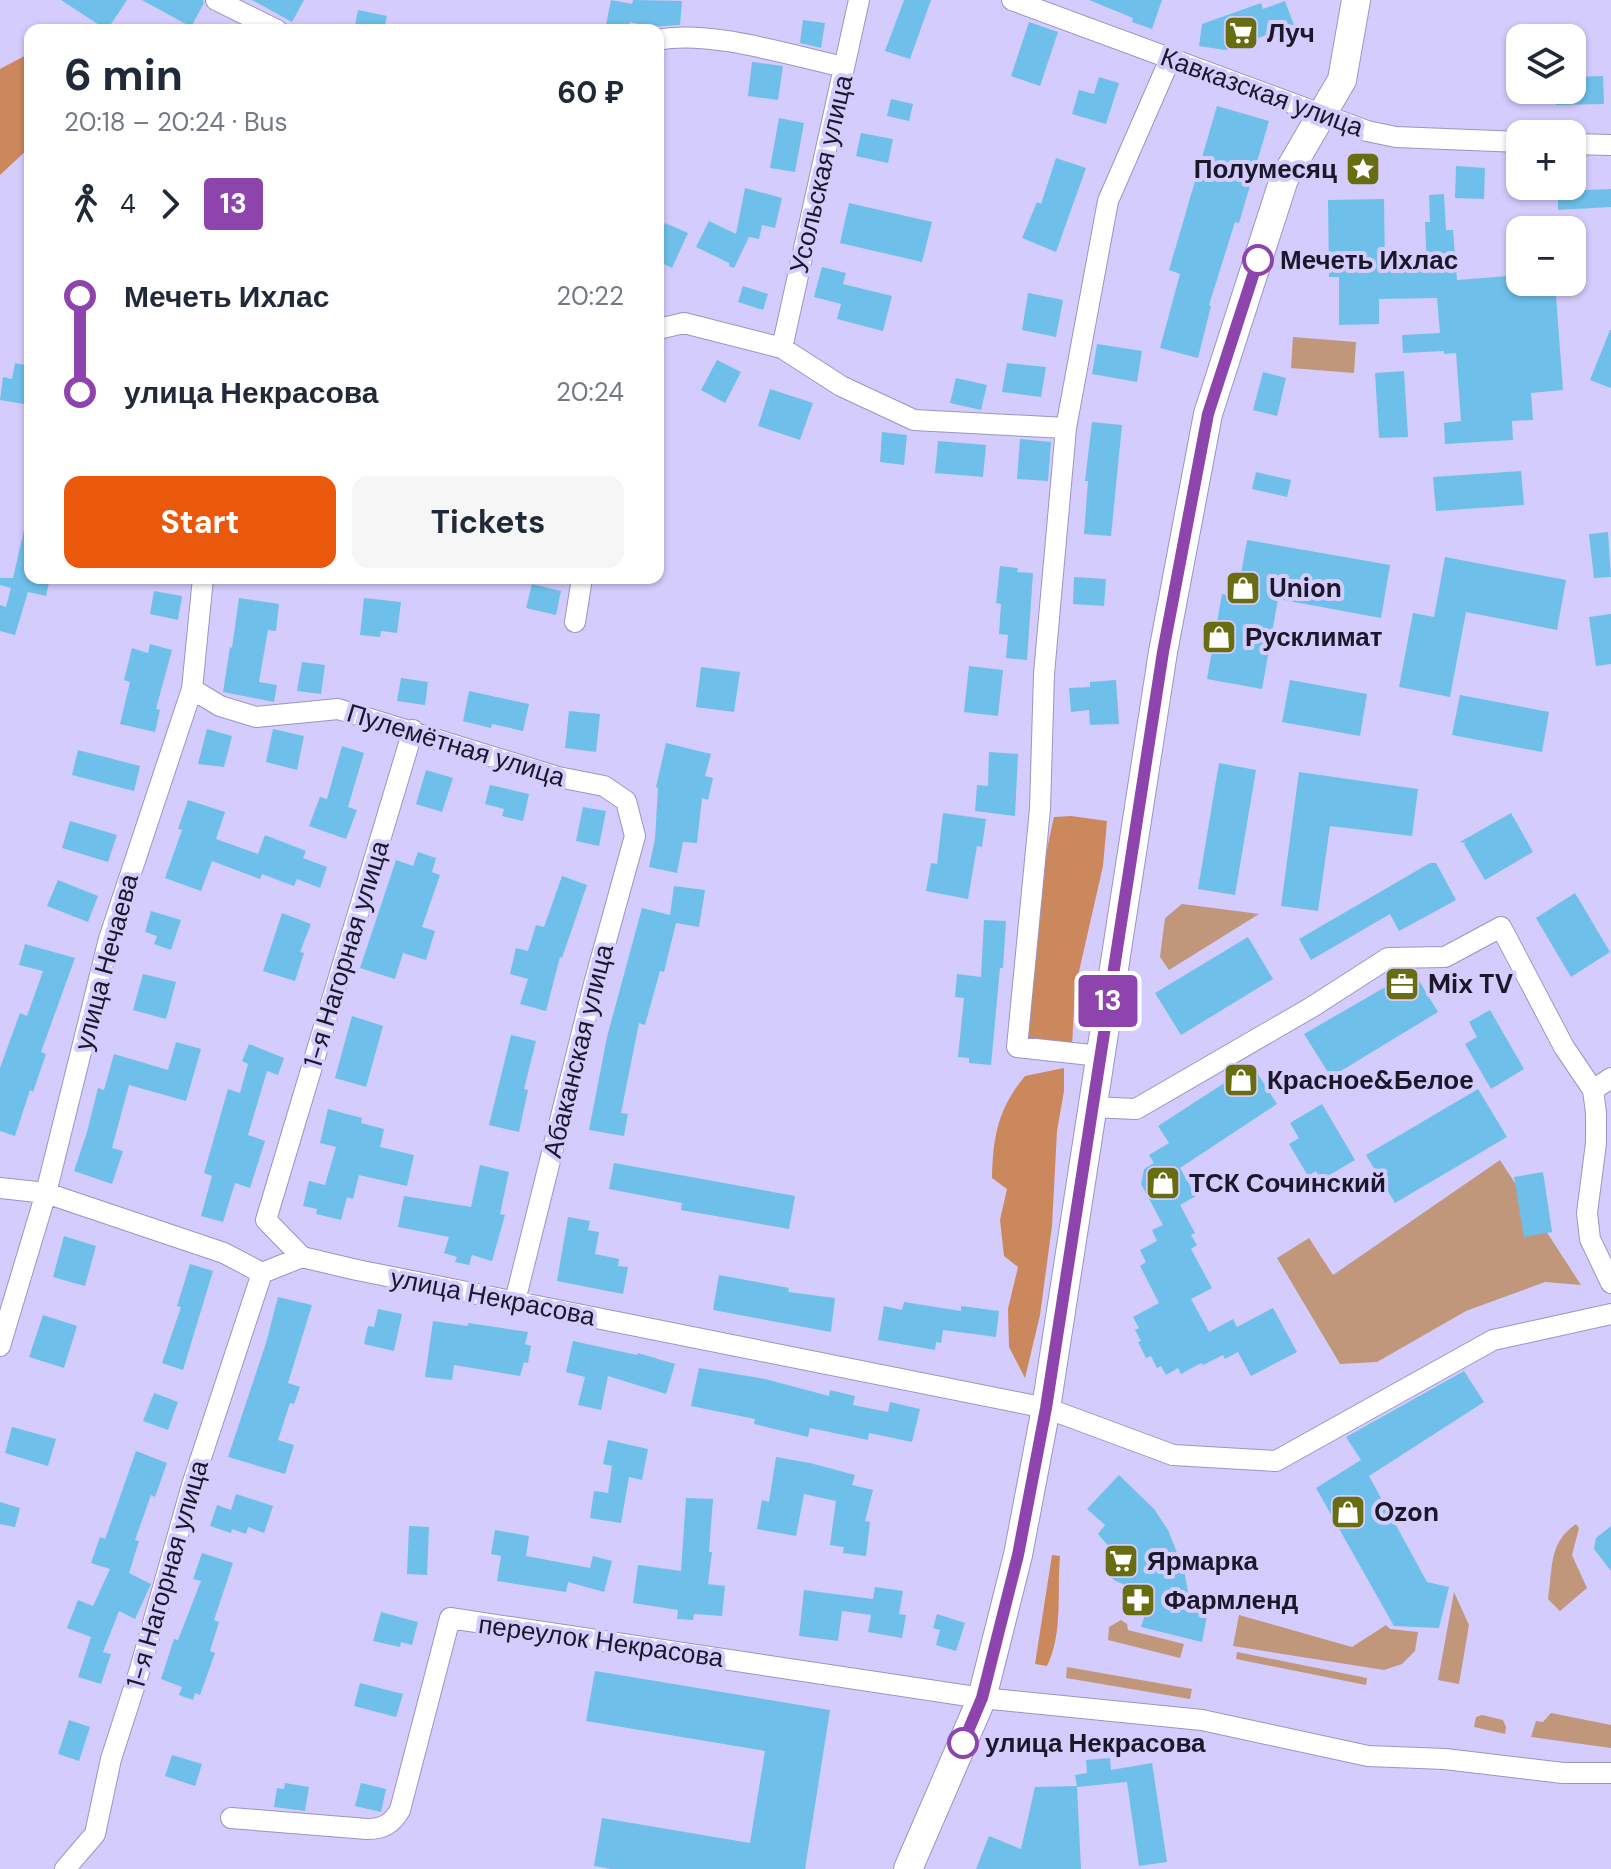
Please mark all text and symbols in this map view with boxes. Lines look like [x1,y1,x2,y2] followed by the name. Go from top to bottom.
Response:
[1222,14,1260,52] supermarket icon: Луч
[1267,16,1315,50] place label: Луч
[1506,24,1586,296] map controls
[1506,24,1586,104] button: layers
[1156,40,1368,145] street label: Кавказская улица
[64,46,183,104] text: 6 min
[782,71,860,277] street label: Усольская улица
[557,73,624,112] text: 60 ₽
[64,105,288,139] text: 20:18 – 20:24 · Bus
[1506,120,1586,200] button: +
[1344,150,1382,188] place icon: Полумесяц
[1194,152,1337,186] place label: Полумесяц
[64,182,108,226] icon: walk
[148,182,192,226] icon: forward
[220,185,247,222] text: 13
[120,187,136,221] text: 4
[1506,216,1586,296] button: −
[1280,243,1458,277] place label: Мечеть Ихлас
[1243,245,1273,275] marker: Мечеть Ихлас
[124,277,330,316] text: Мечеть Ихлас
[556,279,624,313] text: 20:22
[124,373,378,412] text: улица Некрасова
[556,375,624,409] text: 20:24
[64,476,336,568] button: Start
[352,476,624,568] button: Tickets
[1224,569,1262,607] shop icon: Union
[1269,571,1342,605] place label: Union
[1200,618,1238,656] shop icon: Русклимат
[1245,620,1383,654] place label: Русклимат
[343,696,570,794] street label: Пулемётная улица
[295,836,397,1072] street label: 1-я Нагорная улица
[66,870,146,1054] street label: улица Нечаева
[535,940,621,1161] street label: Абаканская улица
[1383,965,1421,1003] office icon: Mix TV
[1428,967,1513,1001] place label: Mix TV
[1072,975,1144,1027] line badge: 13
[1094,982,1122,1019] text: 13
[1222,1061,1260,1099] shop icon: Красное&Белое
[1267,1063,1474,1097] place label: Красное&Белое
[1144,1164,1182,1202] shop icon: ТСК Сочинский
[1189,1166,1386,1200] place label: ТСК Сочинский
[388,1261,599,1334] street label: улица Некрасова
[118,1456,216,1692] street label: 1-я Нагорная улица
[1329,1493,1367,1531] shop icon: Ozon
[1374,1495,1439,1529] place label: Ozon
[1102,1542,1140,1580] supermarket icon: Ярмарка
[1147,1544,1258,1578] place label: Ярмарка
[1119,1581,1157,1619] pharmacy icon: Фармленд
[1164,1583,1299,1617] place label: Фармленд
[476,1607,726,1675] street label: переулок Некрасова
[985,1726,1206,1760] place label: улица Некрасова
[948,1728,978,1758] marker: улица Некрасова

